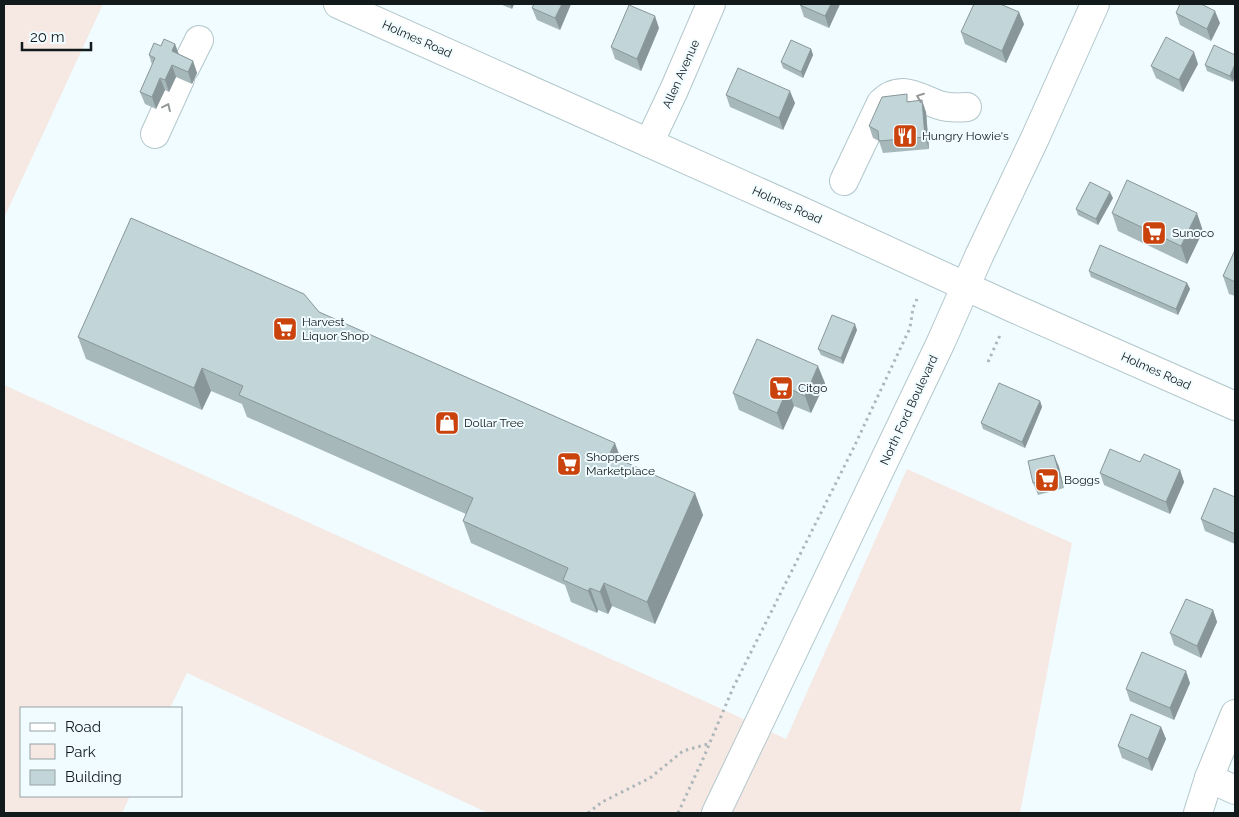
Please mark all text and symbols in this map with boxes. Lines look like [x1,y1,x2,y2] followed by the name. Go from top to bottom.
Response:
[380,17,454,61] street label: Holmes Road
[22,20,91,52] scale bar
[30,28,65,46] text: 20 m
[660,38,702,110] street label: Allen Avenue
[916,93,925,103] one-way arrow
[161,103,172,112] one-way arrow
[892,123,918,149] restaurant icon: Hungry Howie's
[922,129,1009,143] place label: Hungry Howie's
[750,183,824,227] street label: Holmes Road
[1141,220,1167,246] supermarket icon: Sunoco
[1172,226,1214,240] place label: Sunoco
[302,315,369,343] place label: Harvest Liquor Shop
[272,316,298,342] supermarket icon: Harvest Liquor Shop
[1119,349,1193,393] street label: Holmes Road
[877,353,941,467] street label: North Ford Boulevard
[768,375,794,401] supermarket icon: Citgo
[798,381,827,395] place label: Citgo
[434,410,460,436] shop icon: Dollar Tree
[464,416,524,430] place label: Dollar Tree
[586,450,655,478] place label: Shoppers Marketplace
[556,451,582,477] supermarket icon: Shoppers Marketplace
[1034,467,1060,493] supermarket icon: Boggs
[1064,473,1100,487] place label: Boggs
[20,707,182,797] legend
[65,718,101,736] text: Road
[65,743,96,761] text: Park
[65,768,122,786] text: Building

